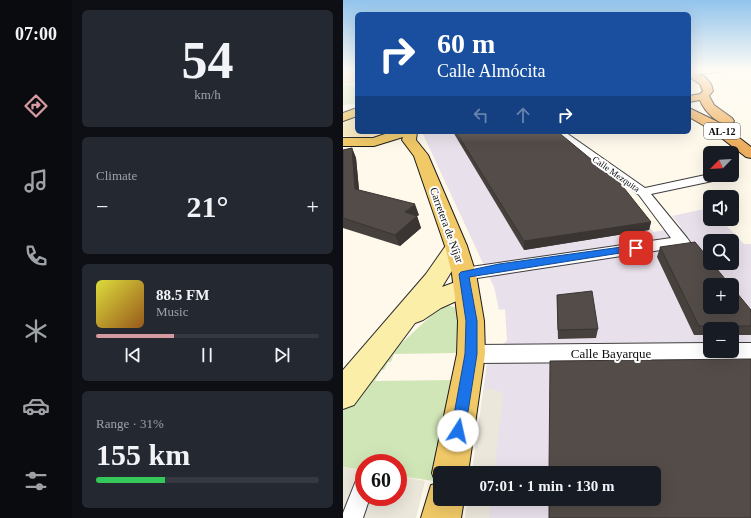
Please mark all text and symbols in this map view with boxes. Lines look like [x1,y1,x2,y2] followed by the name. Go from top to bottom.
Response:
[15,24,57,44] text: 07:00
[371,28,423,80] icon: right
[437,28,495,59] text: 60 m
[182,32,234,89] text: 54
[437,61,545,81] text: Calle Almócita
[194,87,221,102] text: km/h
[22,92,50,120] icon: directions
[470,104,492,126] icon: left
[512,104,534,126] icon: ahead
[554,104,576,126] icon: right
[704,123,740,139] road number: AL-12
[703,146,739,182] north arrow
[703,146,739,358] map controls
[591,154,641,194] street label: Calle Mezquita
[22,167,50,195] icon: music
[96,168,137,183] text: Climate
[428,186,466,265] street label: Carretera de Níjar
[187,190,229,223] text: 21°
[703,190,739,226] button: sound
[96,194,108,219] text: −
[307,194,319,219] text: +
[619,231,653,265] pin
[703,234,739,270] button: search
[625,237,647,259] icon: arrive
[22,242,50,270] icon: phone
[703,278,739,314] button: +
[156,287,209,303] text: 88.5 FM
[156,304,189,319] text: Music
[22,317,50,345] icon: climate
[703,322,739,358] button: −
[122,344,144,366] icon: previous
[196,344,218,366] icon: pause
[271,344,293,366] icon: next
[571,346,651,361] street label: Calle Bayarque
[22,392,50,420] icon: car
[437,410,479,452] position arrow
[96,416,164,431] text: Range · 31%
[96,438,190,471] text: 155 km
[355,454,407,506] speed limit sign: 60
[22,467,50,495] icon: filters
[480,478,615,494] text: 07:01 · 1 min · 130 m

